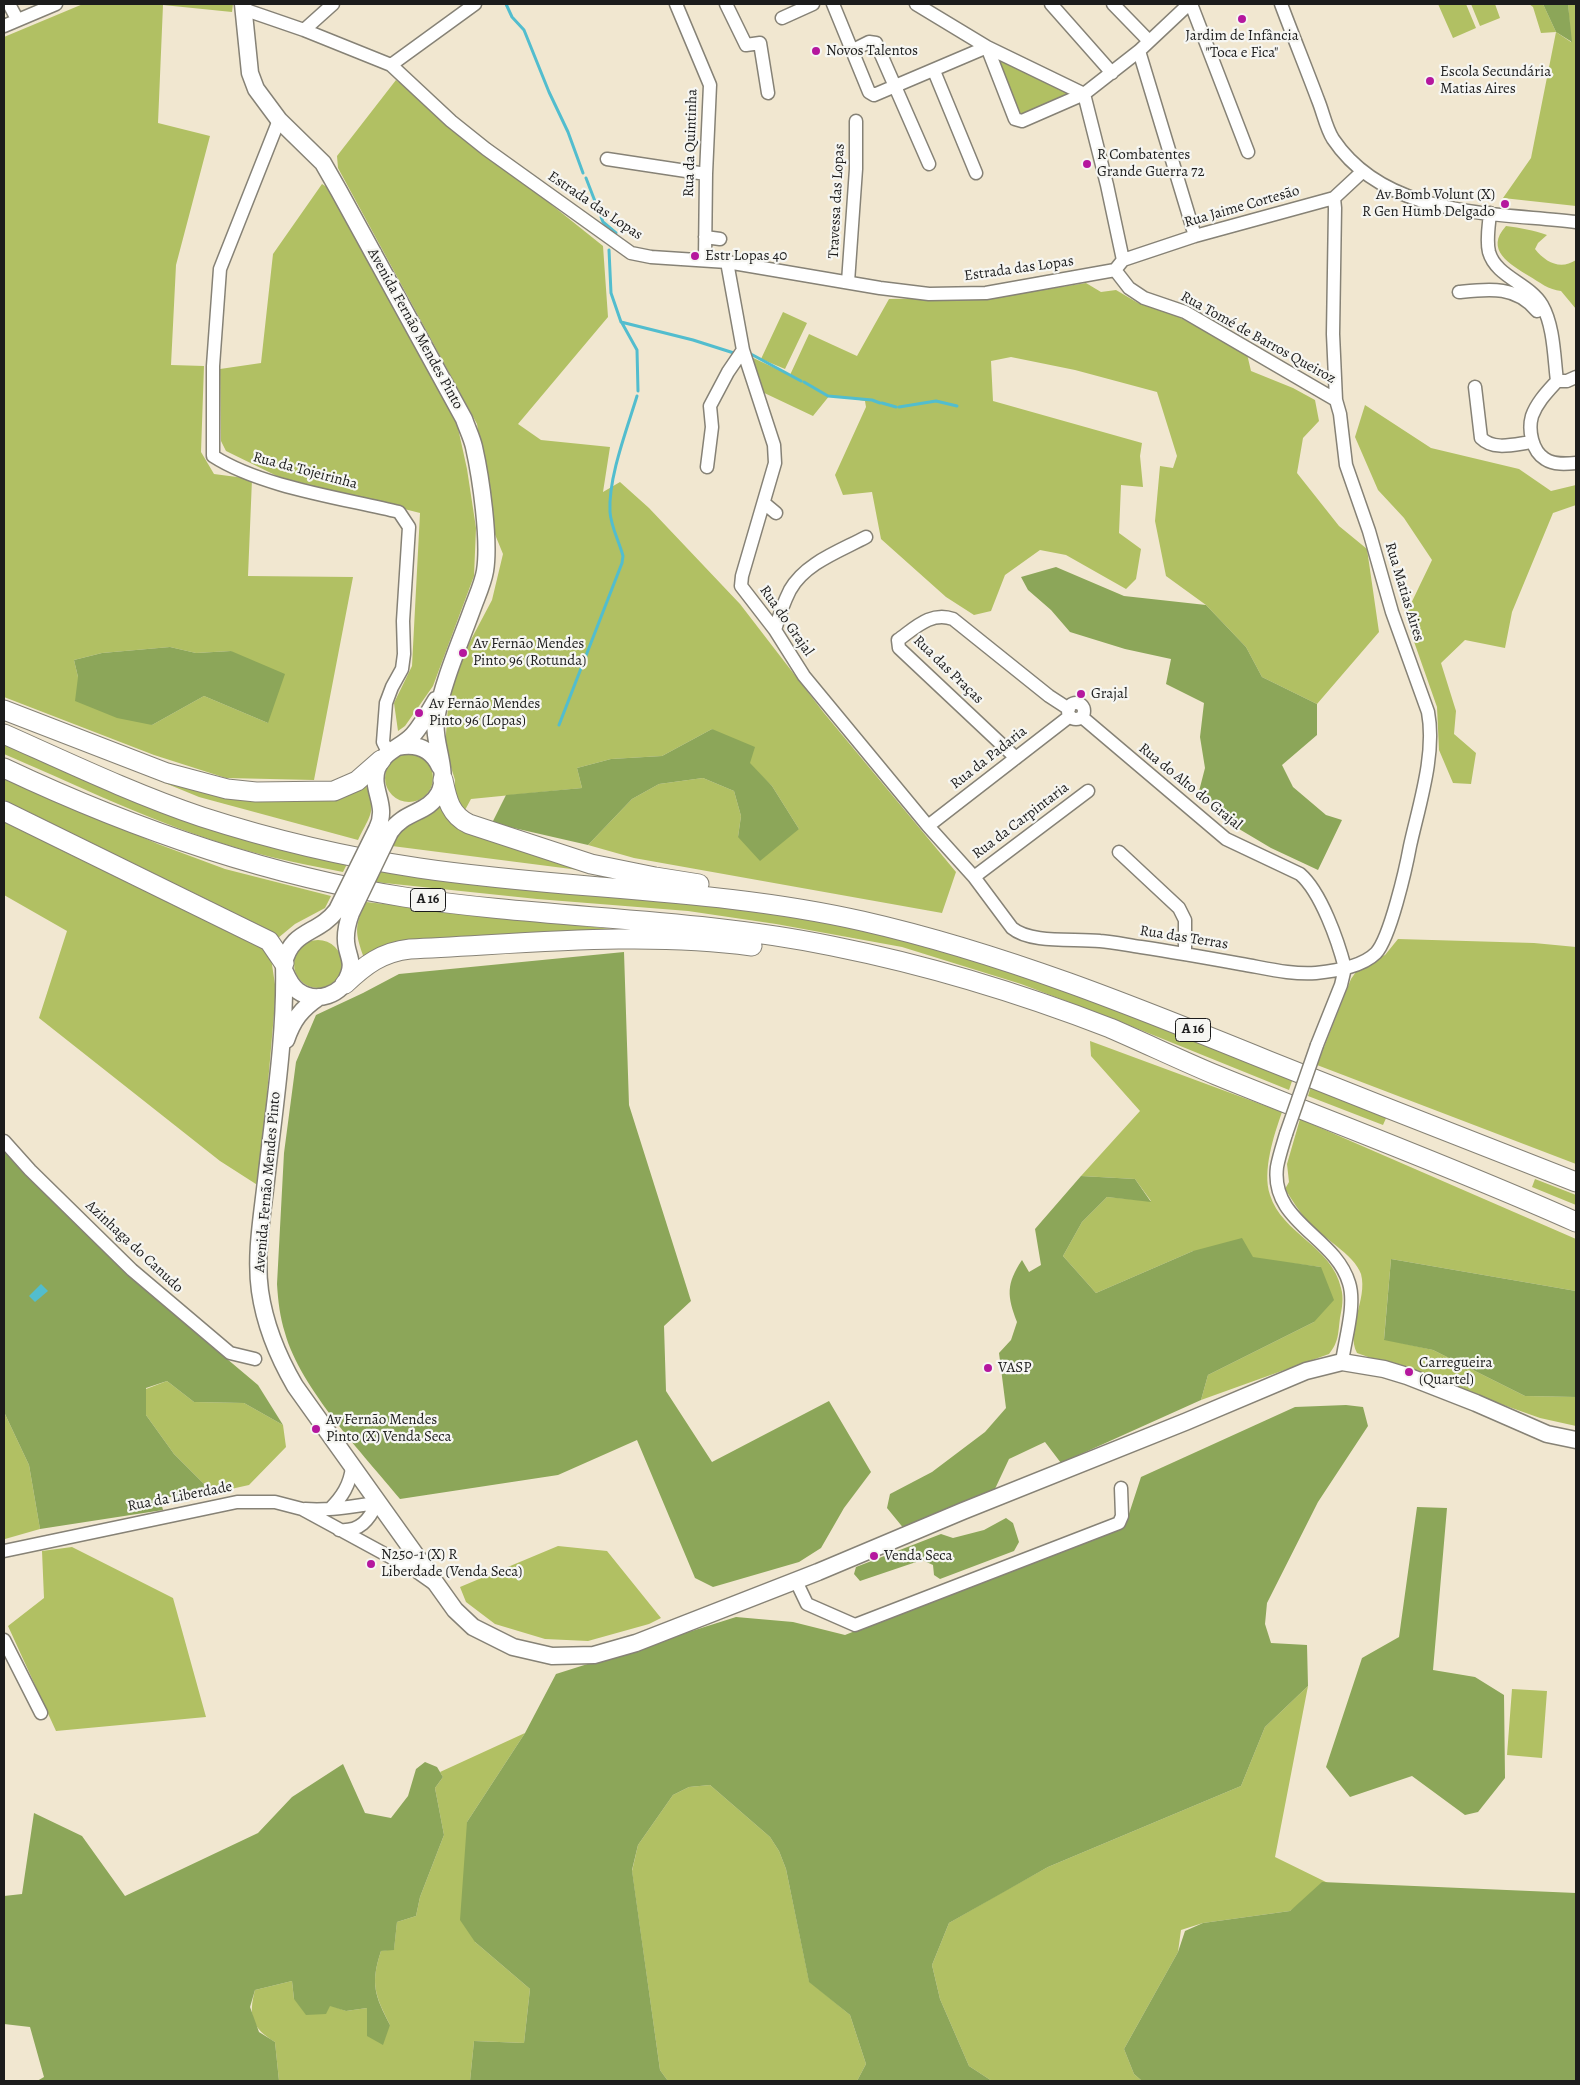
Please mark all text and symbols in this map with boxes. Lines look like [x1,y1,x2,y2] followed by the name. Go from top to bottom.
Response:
[1236,13,1248,25] marker: Jardim de Infância "Toca e Fica"
[1185,27,1299,62] place label: Jardim de Infância "Toca e Fica"
[826,42,918,60] place label: Novos Talentos
[810,45,822,57] marker: Novos Talentos
[1440,63,1551,98] place label: Escola Secundária Matias Aires
[1424,75,1436,87] marker: Escola Secundária Matias Aires
[680,89,702,197] street label: Rua da Quintinha
[825,143,849,259] street label: Travessa das Lopas
[1097,146,1205,181] place label: R Combatentes Grande Guerra 72
[1081,158,1093,170] marker: R Combatentes Grande Guerra 72
[544,168,646,244] street label: Estrada das Lopas
[1182,182,1302,232] street label: Rua Jaime Cortesão
[1362,186,1495,221] place label: Av Bomb Volunt (X) R Gen Humb Delgado
[1499,198,1511,210] marker: Av Bomb Volunt (X) R Gen Humb Delgado
[363,245,467,413] street label: Avenida Fernão Mendes Pinto
[705,247,787,265] place label: Estr Lopas 40
[689,250,701,262] marker: Estr Lopas 40
[963,252,1075,286] street label: Estrada das Lopas
[1177,288,1339,388] street label: Rua Tomé de Barros Queiroz
[251,448,359,494] street label: Rua da Tojeirinha
[1380,540,1428,644] street label: Rua Matias Aires
[755,582,817,660] street label: Rua do Grajal
[909,632,987,708] street label: Rua das Praças
[473,635,586,670] place label: Av Fernão Mendes Pinto 96 (Rotunda)
[457,647,469,659] marker: Av Fernão Mendes Pinto 96 (Rotunda)
[1091,685,1128,703] place label: Grajal
[1075,688,1087,700] marker: Grajal
[429,695,540,730] place label: Av Fernão Mendes Pinto 96 (Lopas)
[413,707,425,719] marker: Av Fernão Mendes Pinto 96 (Lopas)
[947,723,1031,793] street label: Rua da Padaria
[1135,740,1245,834] street label: Rua do Alto do Grajal
[969,779,1073,863] street label: Rua da Carpintaria
[410,888,446,912] road number: A 16
[1139,922,1229,954] street label: Rua das Terras
[1176,1018,1210,1042] road number: A 16
[251,1091,285,1273] street label: Avenida Fernão Mendes Pinto
[81,1197,187,1297] street label: Azinhaga do Canudo
[1419,1354,1492,1389] place label: Carregueira (Quartel)
[998,1359,1031,1377] place label: VASP
[982,1362,994,1374] marker: VASP
[1403,1366,1415,1378] marker: Carregueira (Quartel)
[326,1411,452,1446] place label: Av Fernão Mendes Pinto (X) Venda Seca
[310,1423,322,1435] marker: Av Fernão Mendes Pinto (X) Venda Seca
[126,1478,234,1516] street label: Rua da Liberdade
[381,1546,522,1581] place label: N250-1 (X) R Liberdade (Venda Seca)
[884,1547,953,1565] place label: Venda Seca
[868,1550,880,1562] marker: Venda Seca
[365,1558,377,1570] marker: N250-1 (X) R Liberdade (Venda Seca)

